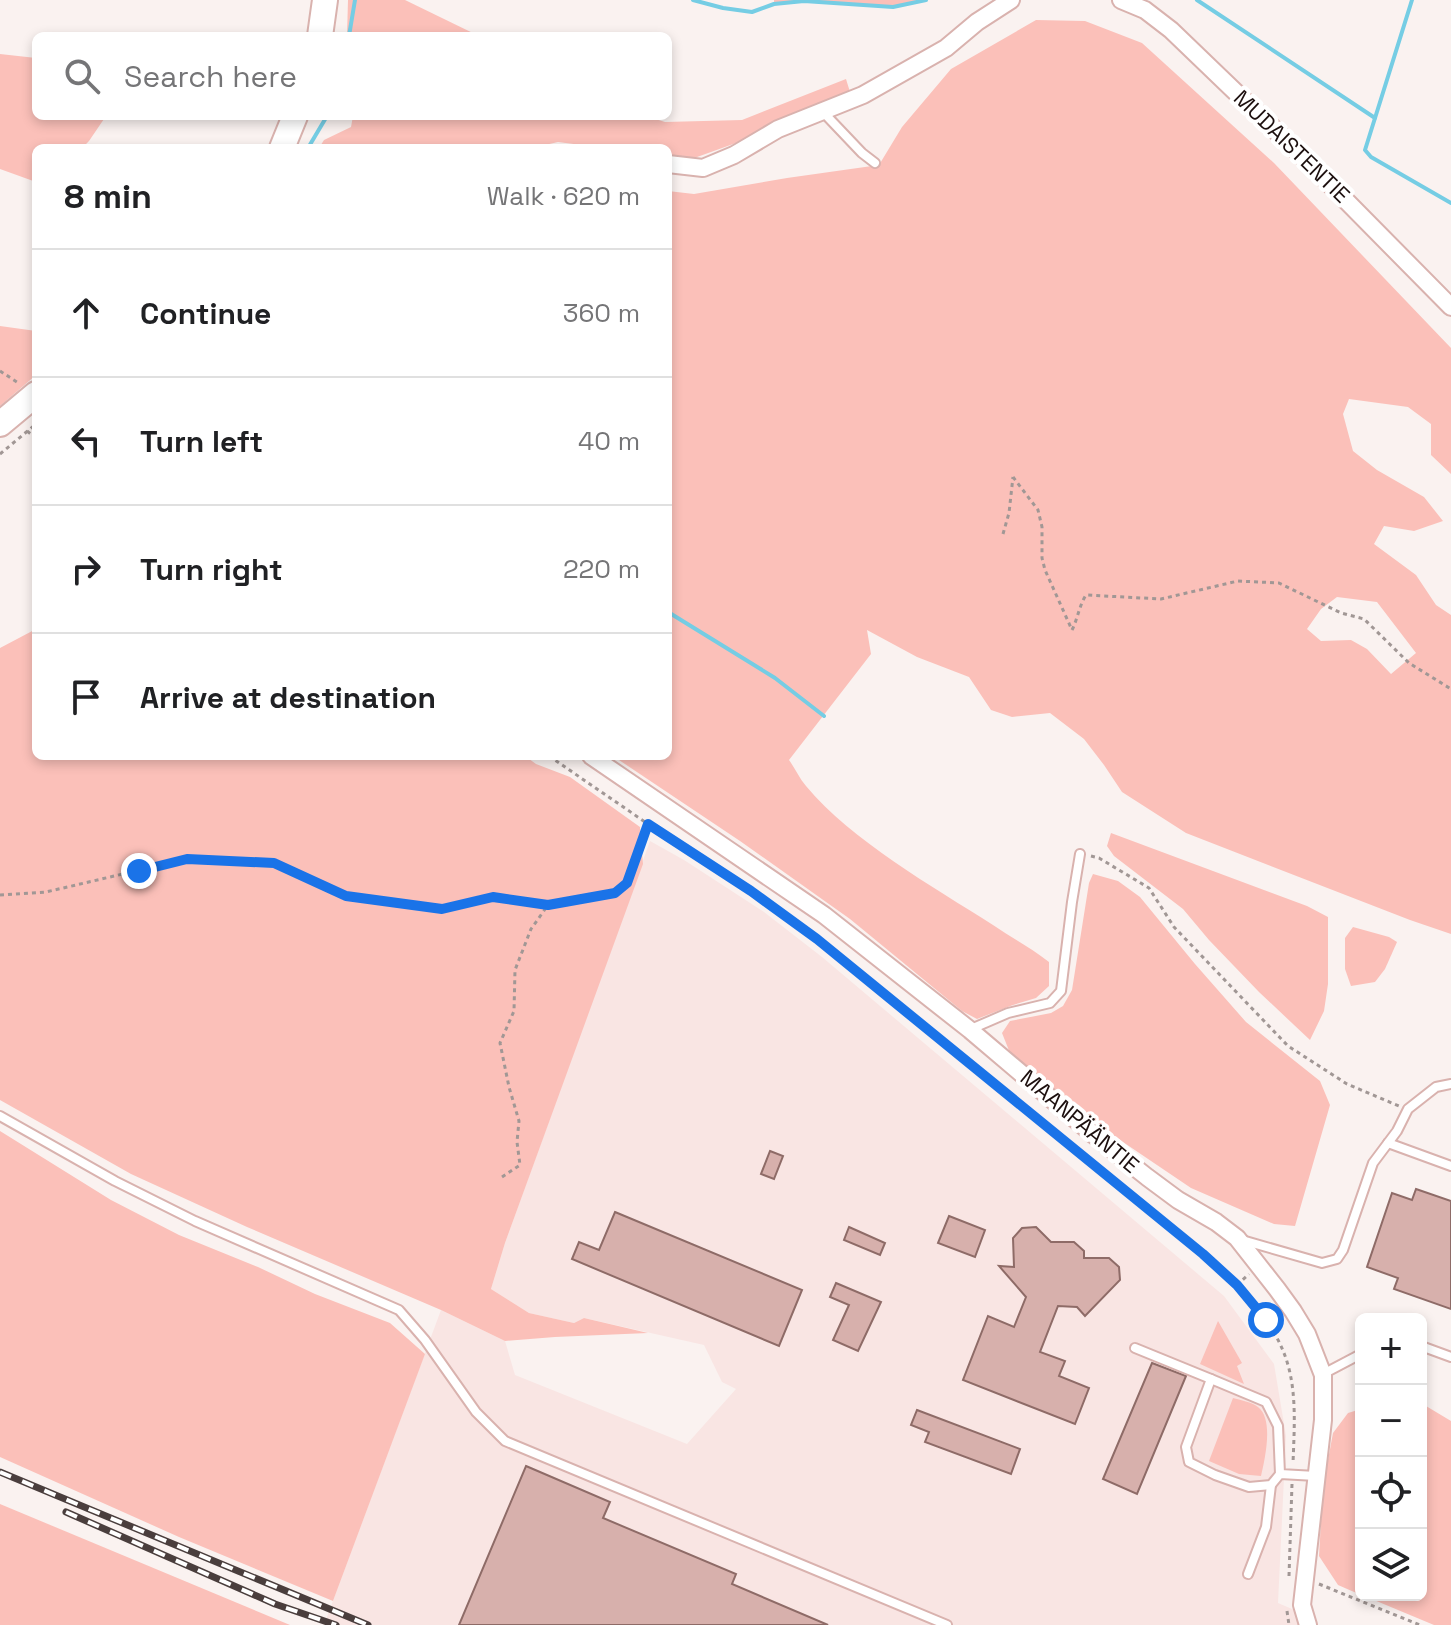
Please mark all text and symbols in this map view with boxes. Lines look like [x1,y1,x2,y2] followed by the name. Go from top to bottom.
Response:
[32,32,672,120] search box
[60,54,104,98] icon: search
[124,57,297,96] text: Search here
[1228,84,1356,208] street label: MUDAISTENTIE
[64,175,152,218] text: 8 min
[487,179,640,213] text: Walk · 620 m
[64,291,108,335] icon: ahead
[140,294,271,333] text: Continue
[563,296,640,330] text: 360 m
[64,419,108,463] icon: left
[140,422,263,461] text: Turn left
[578,424,640,458] text: 40 m
[64,547,108,591] icon: right
[140,550,283,589] text: Turn right
[563,552,640,586] text: 220 m
[64,675,108,719] icon: arrive
[140,678,436,717] text: Arrive at destination
[121,853,157,889] route end
[1015,1063,1145,1179] street label: MAANPÄÄNTIE
[1248,1302,1284,1338] route start
[1355,1313,1427,1601] map controls
[1355,1313,1427,1385] button: +
[1355,1385,1427,1457] button: −
[1355,1457,1427,1529] button: locate
[1355,1529,1427,1601] button: layers

